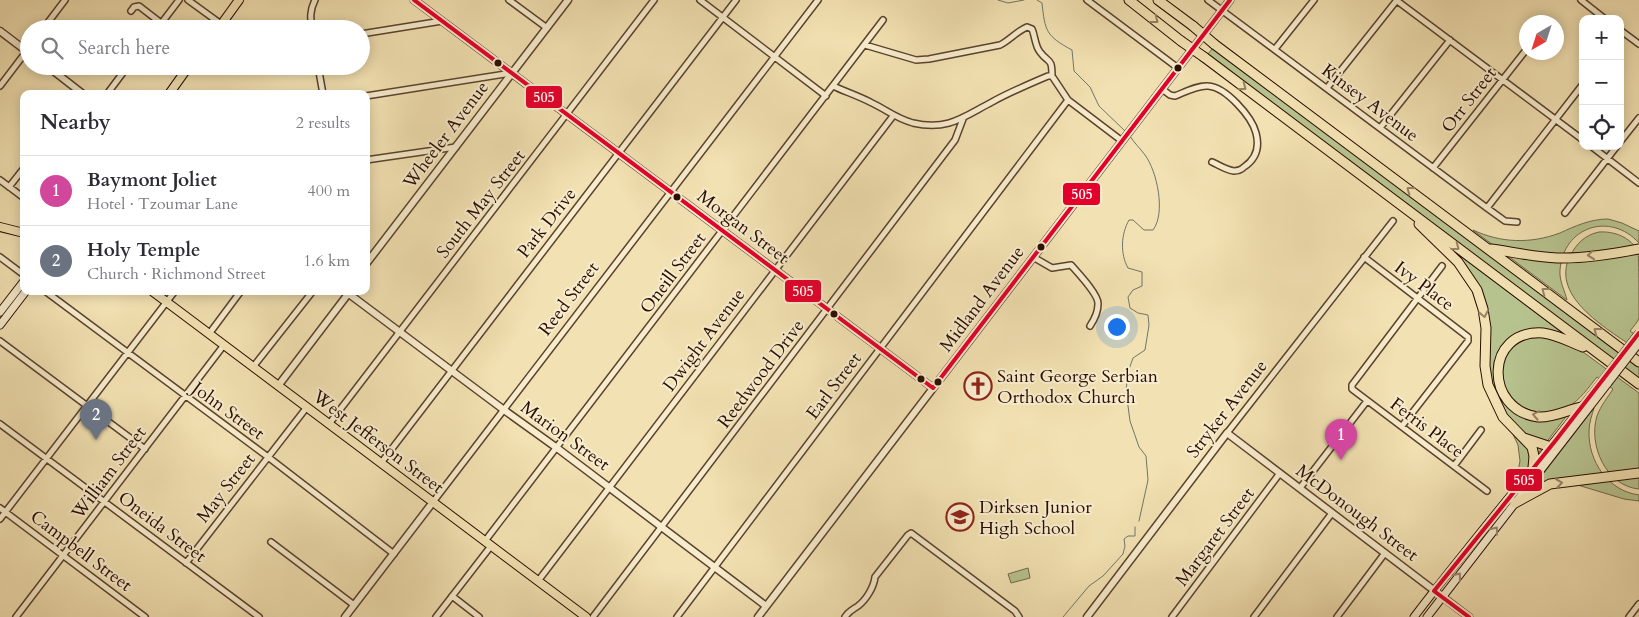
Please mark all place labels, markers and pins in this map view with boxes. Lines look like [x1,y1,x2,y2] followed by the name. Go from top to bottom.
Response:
[493,58,503,68] unlabelled marker
[1173,63,1183,73] unlabelled marker
[672,192,682,202] unlabelled marker
[1036,242,1046,252] unlabelled marker
[829,309,839,319] unlabelled marker
[997,364,1159,410] place label: Saint George Serbian Orthodox Church
[963,371,993,401] church icon: Saint George Serbian Orthodox Church
[916,374,926,384] unlabelled marker
[933,377,943,387] unlabelled marker
[80,399,112,440] pin: 2
[1325,419,1357,460] pin: 1
[979,495,1092,541] place label: Dirksen Junior High School
[945,502,975,532] school or university icon: Dirksen Junior High School

